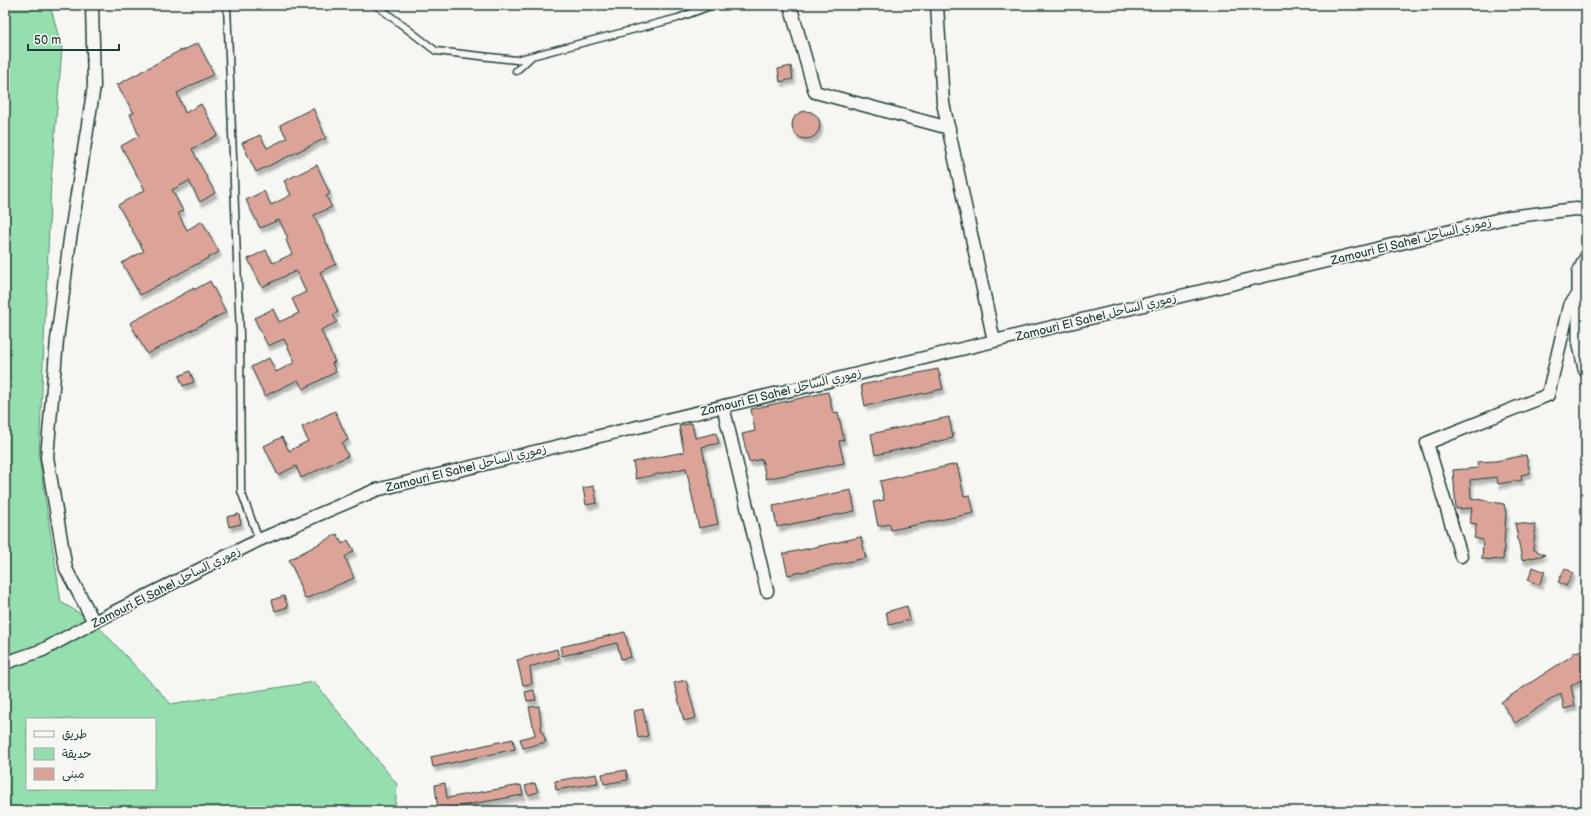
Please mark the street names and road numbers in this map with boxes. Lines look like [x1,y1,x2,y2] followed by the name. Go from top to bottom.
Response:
[1328,214,1493,270] street label: Zamouri El Sahel زموري الساحل
[1013,290,1178,346] street label: Zamouri El Sahel زموري الساحل
[698,365,863,421] street label: Zamouri El Sahel زموري الساحل
[383,441,548,497] street label: Zamouri El Sahel زموري الساحل
[88,543,244,633] street label: Zamouri El Sahel زموري الساحل

